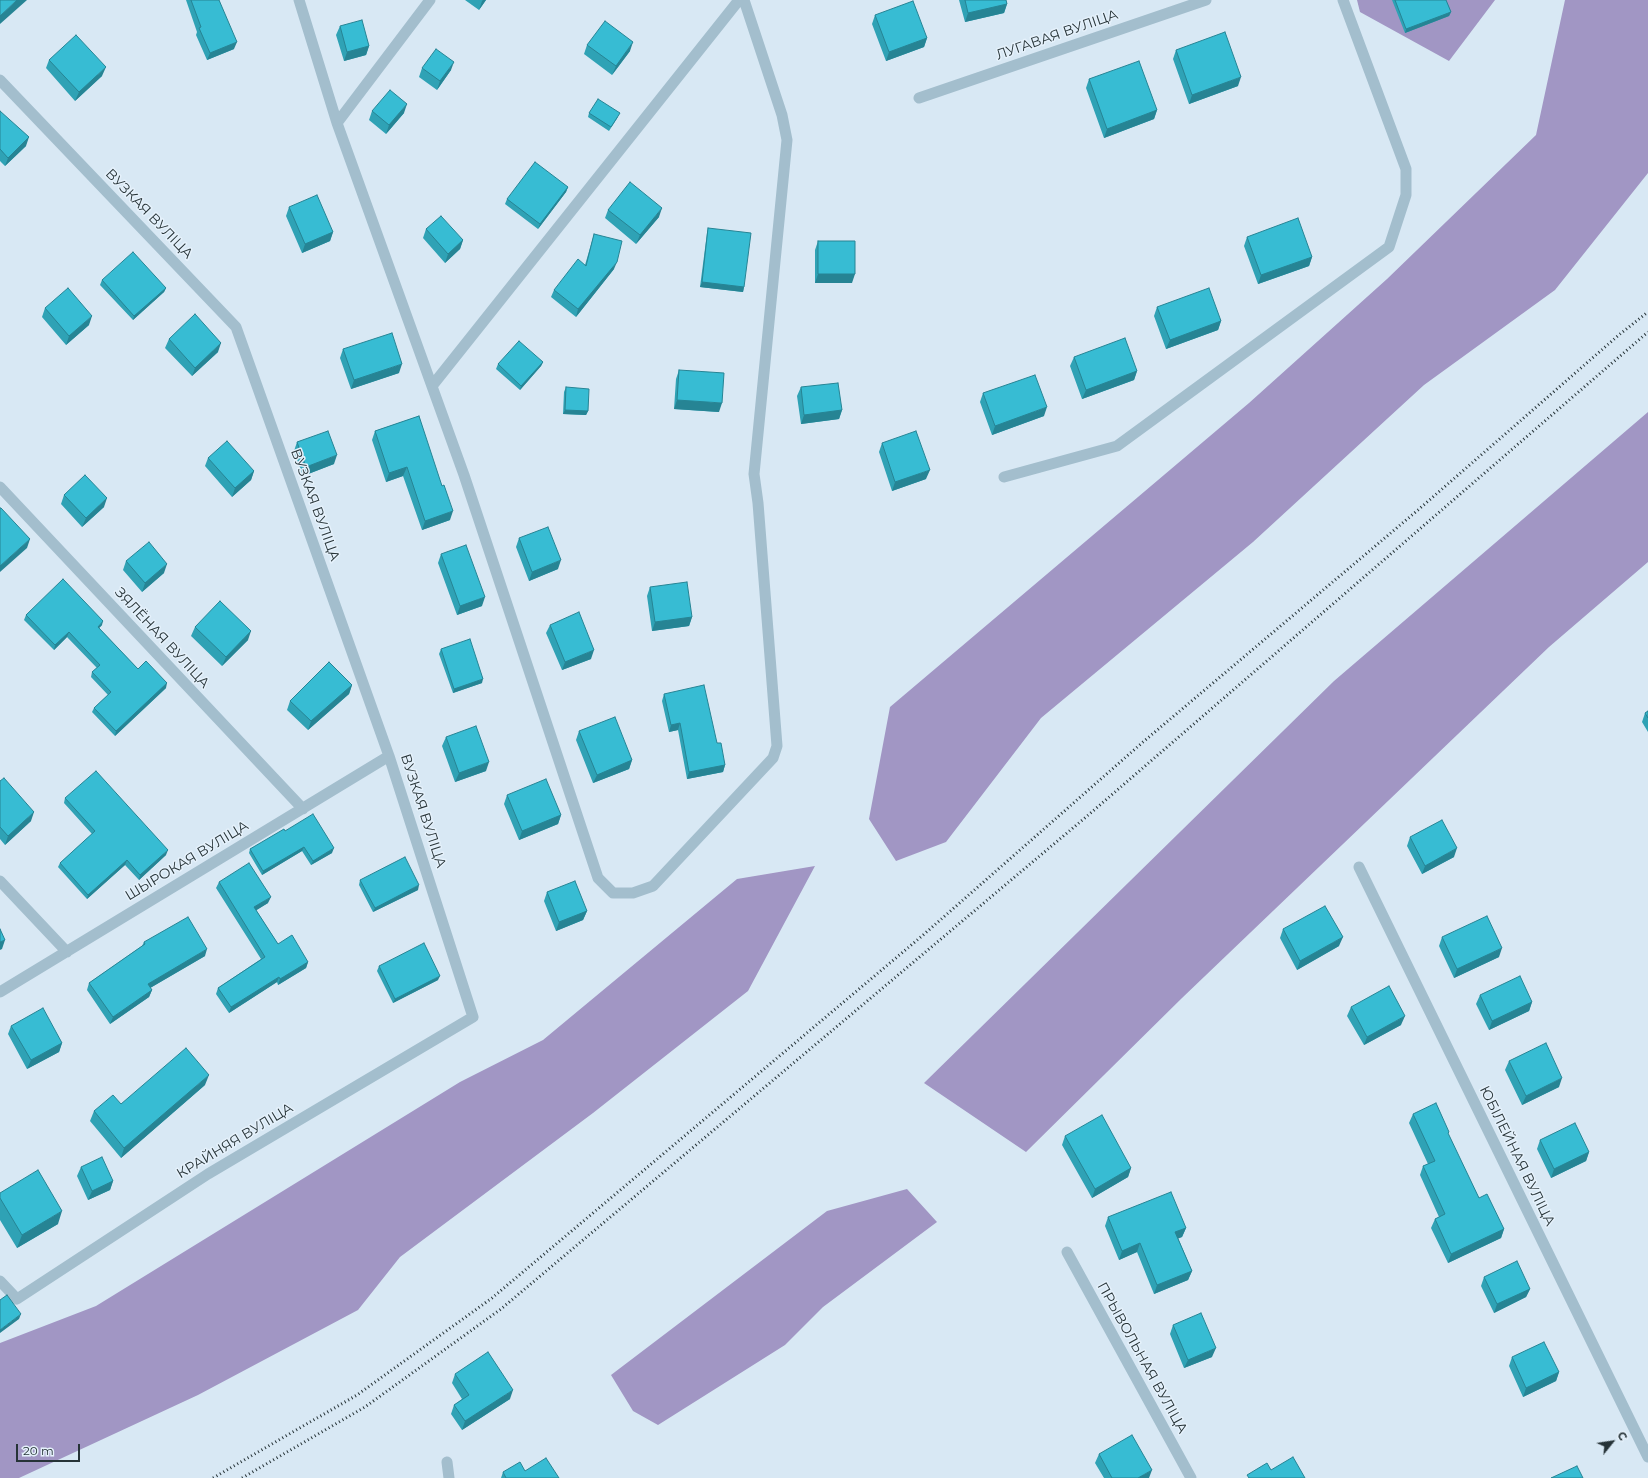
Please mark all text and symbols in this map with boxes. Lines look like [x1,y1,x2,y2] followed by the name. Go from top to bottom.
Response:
[994,6,1120,64] street label: ЛУГАВАЯ ВУЛІЦА
[102,165,196,263] street label: ВУЗКАЯ ВУЛІЦА
[287,446,343,564] street label: ВУЗКАЯ ВУЛІЦА
[111,584,213,692] street label: ЗЯЛЁНАЯ ВУЛІЦА
[397,752,449,870] street label: ВУЗКАЯ ВУЛІЦА
[122,817,252,905] street label: ШЫРОКАЯ ВУЛІЦА
[1476,1083,1558,1229] street label: ЮБІЛЕЙНАЯ ВУЛІЦА
[174,1100,296,1182] street label: КРАЙНЯЯ ВУЛІЦА
[1093,1279,1191,1437] street label: ПРЫВОЛЬНАЯ ВУЛІЦА
[1592,1422,1632,1462] north arrow
[1614,1429,1630,1443] text: С
[18,1436,82,1462] scale bar
[23,1443,54,1458] text: 20 m

